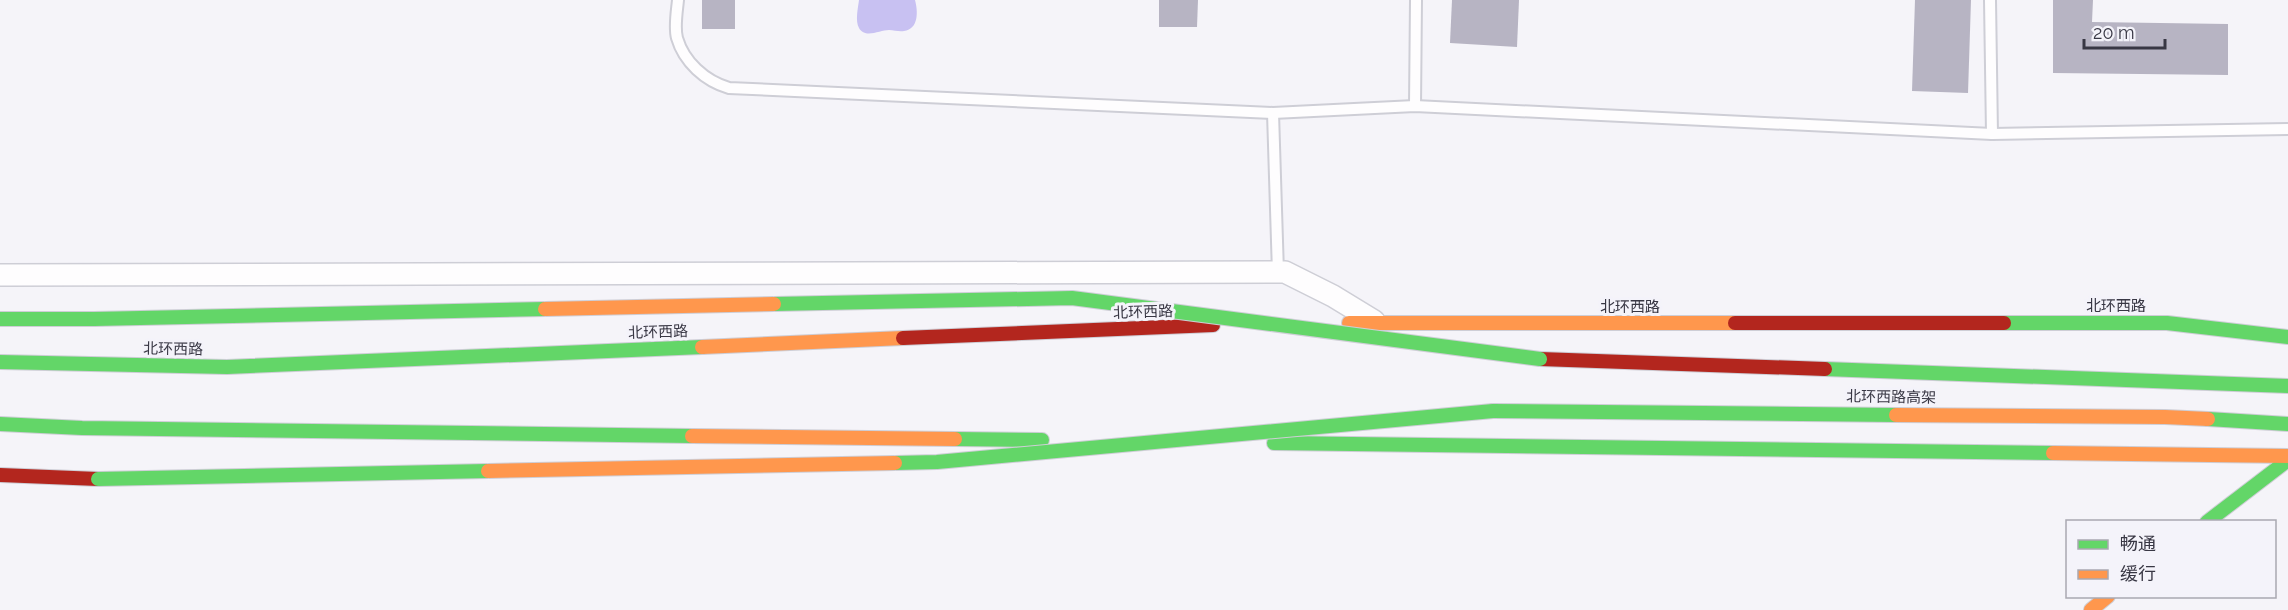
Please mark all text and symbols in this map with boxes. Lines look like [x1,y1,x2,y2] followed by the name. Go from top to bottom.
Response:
[2084,12,2165,50] scale bar
[2093,22,2135,43] text: 20 m
[2086,297,2146,315] street label: 北环西路
[1600,298,1660,316] street label: 北环西路
[1113,302,1173,322] street label: 北环西路
[628,322,688,342] street label: 北环西路
[143,339,203,359] street label: 北环西路
[1846,387,1936,407] street label: 北环西路高架
[2066,520,2276,598] legend
[2120,533,2156,554] text: 畅通
[2120,563,2156,584] text: 缓行

